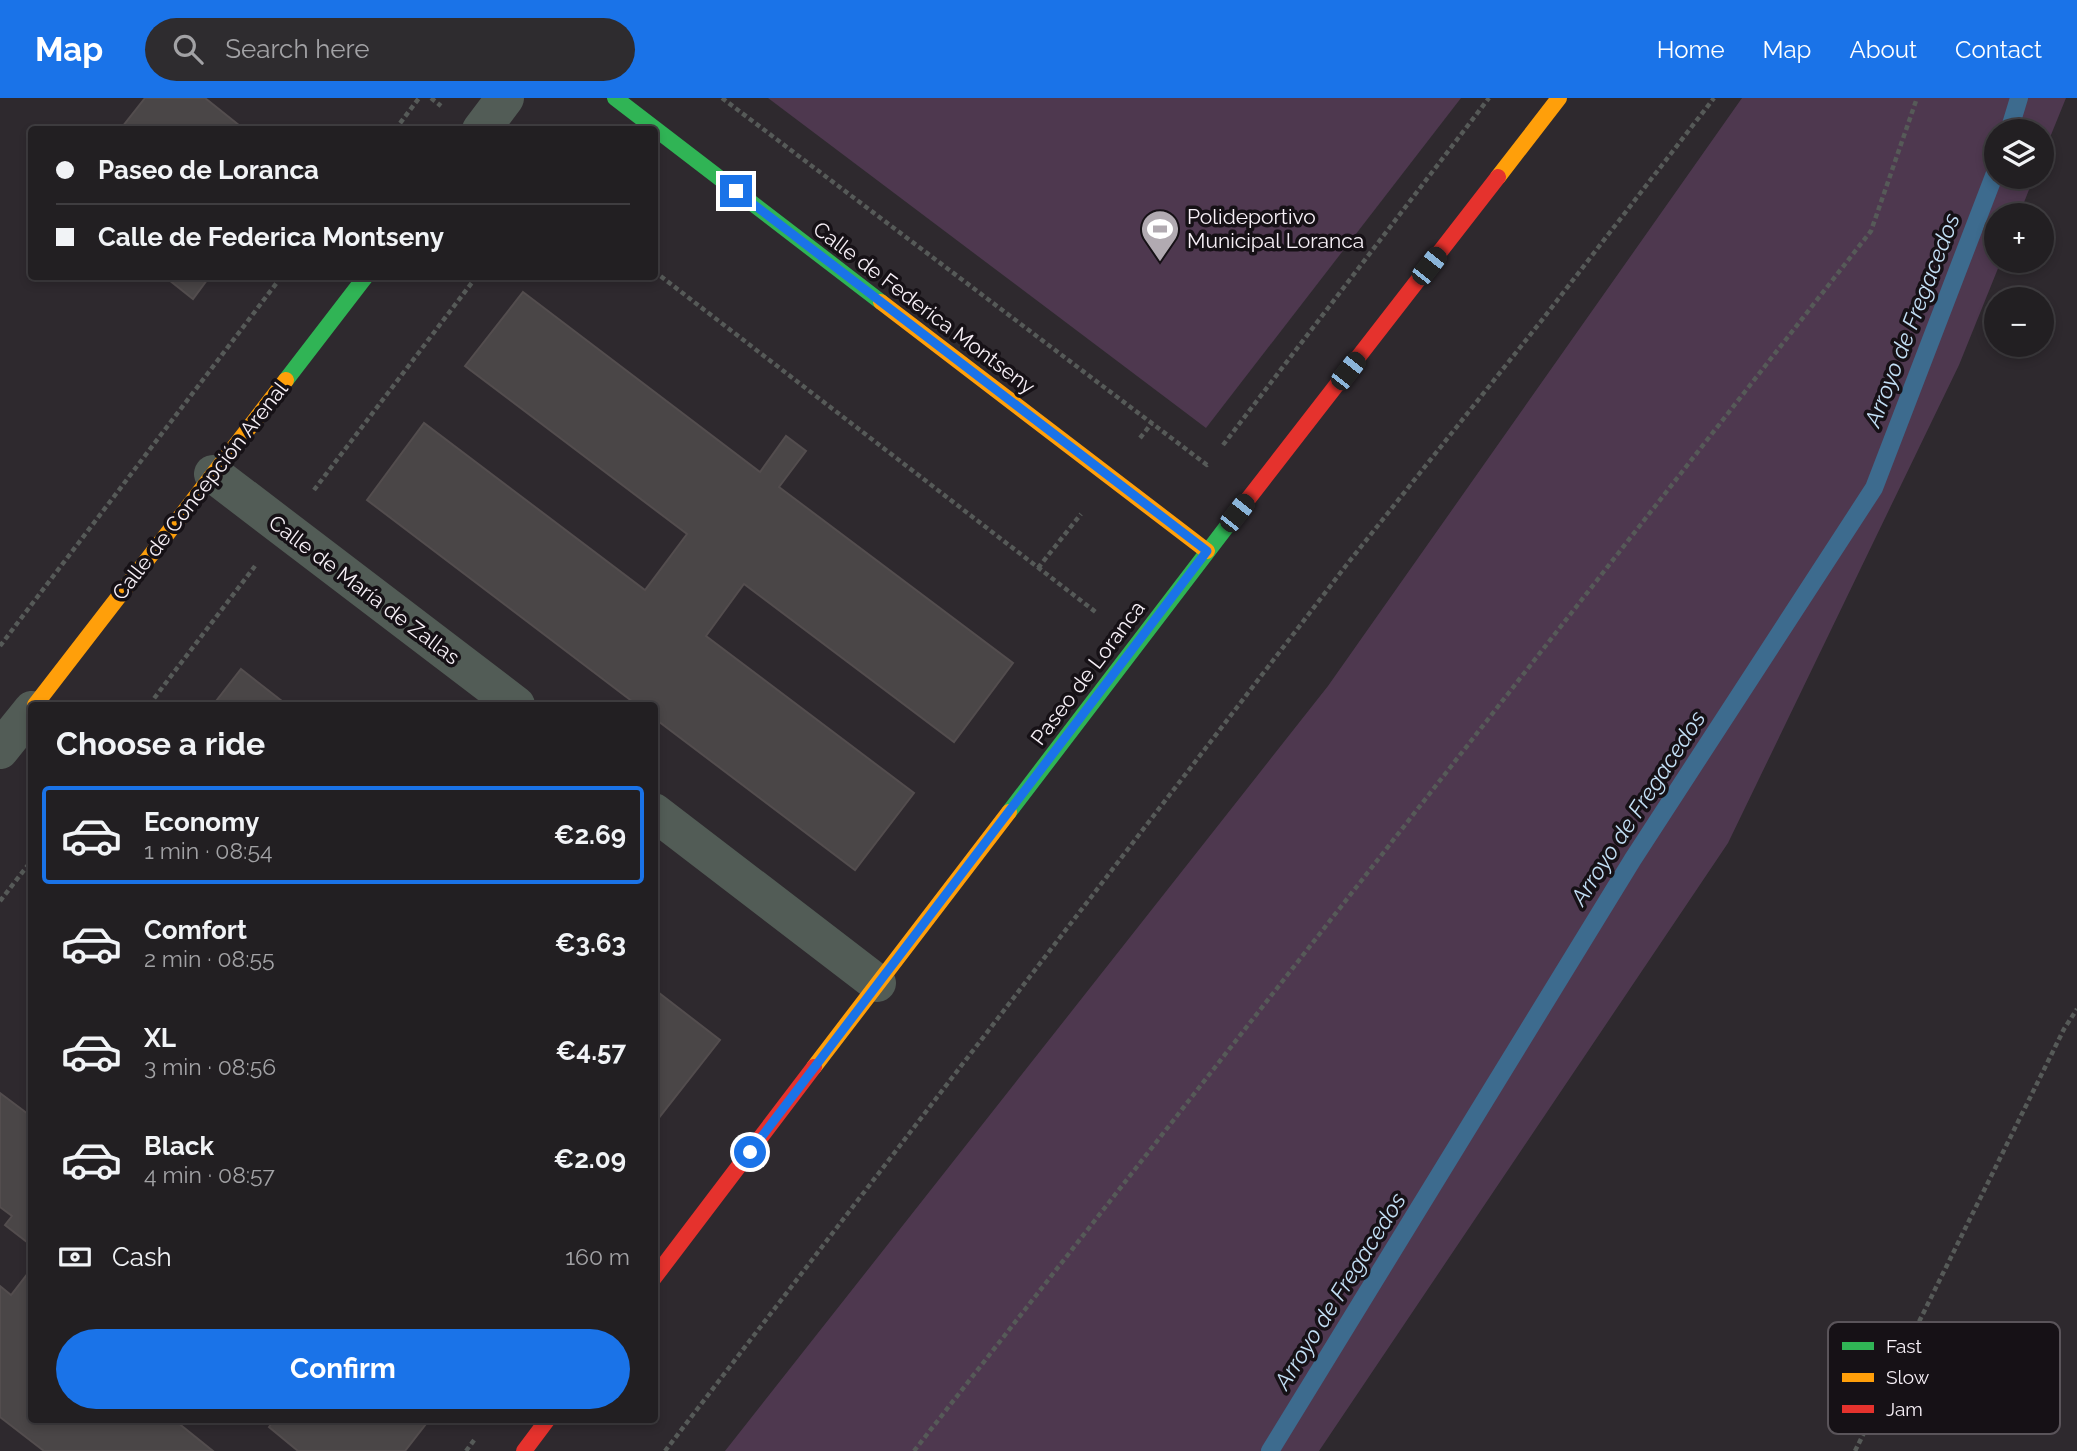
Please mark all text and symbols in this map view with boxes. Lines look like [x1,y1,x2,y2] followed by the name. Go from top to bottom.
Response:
[145,18,635,81] search box
[35,30,103,69] text: Map
[169,30,207,68] icon: search
[225,34,370,64] text: Search here
[1657,35,1725,64] text: Home
[1763,35,1811,64] text: Map
[1849,35,1917,64] text: About
[1955,35,2042,64] text: Contact
[1984,119,2054,357] map controls
[1984,119,2054,189] button: layers
[98,155,319,185] text: Paseo de Loranca
[720,175,752,207] route end
[1984,203,2054,273] button: +
[1187,204,1364,253] place label: Polideportivo Municipal Loranca
[1139,208,1181,263] sports icon: Polideportivo Municipal Loranca
[1858,209,1965,432] water label: Arroyo de Fregacedos
[808,216,1040,399] street label: Calle de Federica Montseny
[98,222,444,252] text: Calle de Federica Montseny
[1408,243,1451,289] car
[1984,287,2054,357] button: −
[1327,348,1370,394] car
[107,376,293,605] street label: Calle de Concepción Arenal
[1216,490,1259,536] car
[264,510,465,670] street label: Calle de María de Zallas
[1025,596,1150,750] street label: Paseo de Loranca
[1563,705,1711,912] water label: Arroyo de Fregacedos
[56,725,265,762] text: Choose a ride
[60,804,123,867] icon: car
[144,807,259,837] text: Economy
[554,820,626,850] text: €2.69
[144,837,272,864] text: 1 min · 08:54
[60,912,123,975] icon: car
[144,915,247,945] text: Comfort
[555,928,626,958] text: €3.63
[144,945,275,972] text: 2 min · 08:55
[60,1020,123,1083] icon: car
[144,1023,176,1053] text: XL
[556,1036,626,1066] text: €4.57
[144,1053,276,1080] text: 3 min · 08:56
[60,1128,123,1191] icon: car
[144,1131,214,1161] text: Black
[734,1136,766,1168] route start
[553,1144,626,1174] text: €2.09
[144,1161,275,1188] text: 4 min · 08:57
[1267,1187,1411,1396] water label: Arroyo de Fregacedos
[56,1238,94,1276] icon: cash
[112,1242,172,1272] text: Cash
[565,1243,630,1270] text: 160 m
[1828,1322,2060,1434] legend
[56,1329,630,1409] button: Confirm
[1886,1335,1922,1357] text: Fast
[1886,1366,1930,1388] text: Slow
[1886,1398,1923,1420] text: Jam

